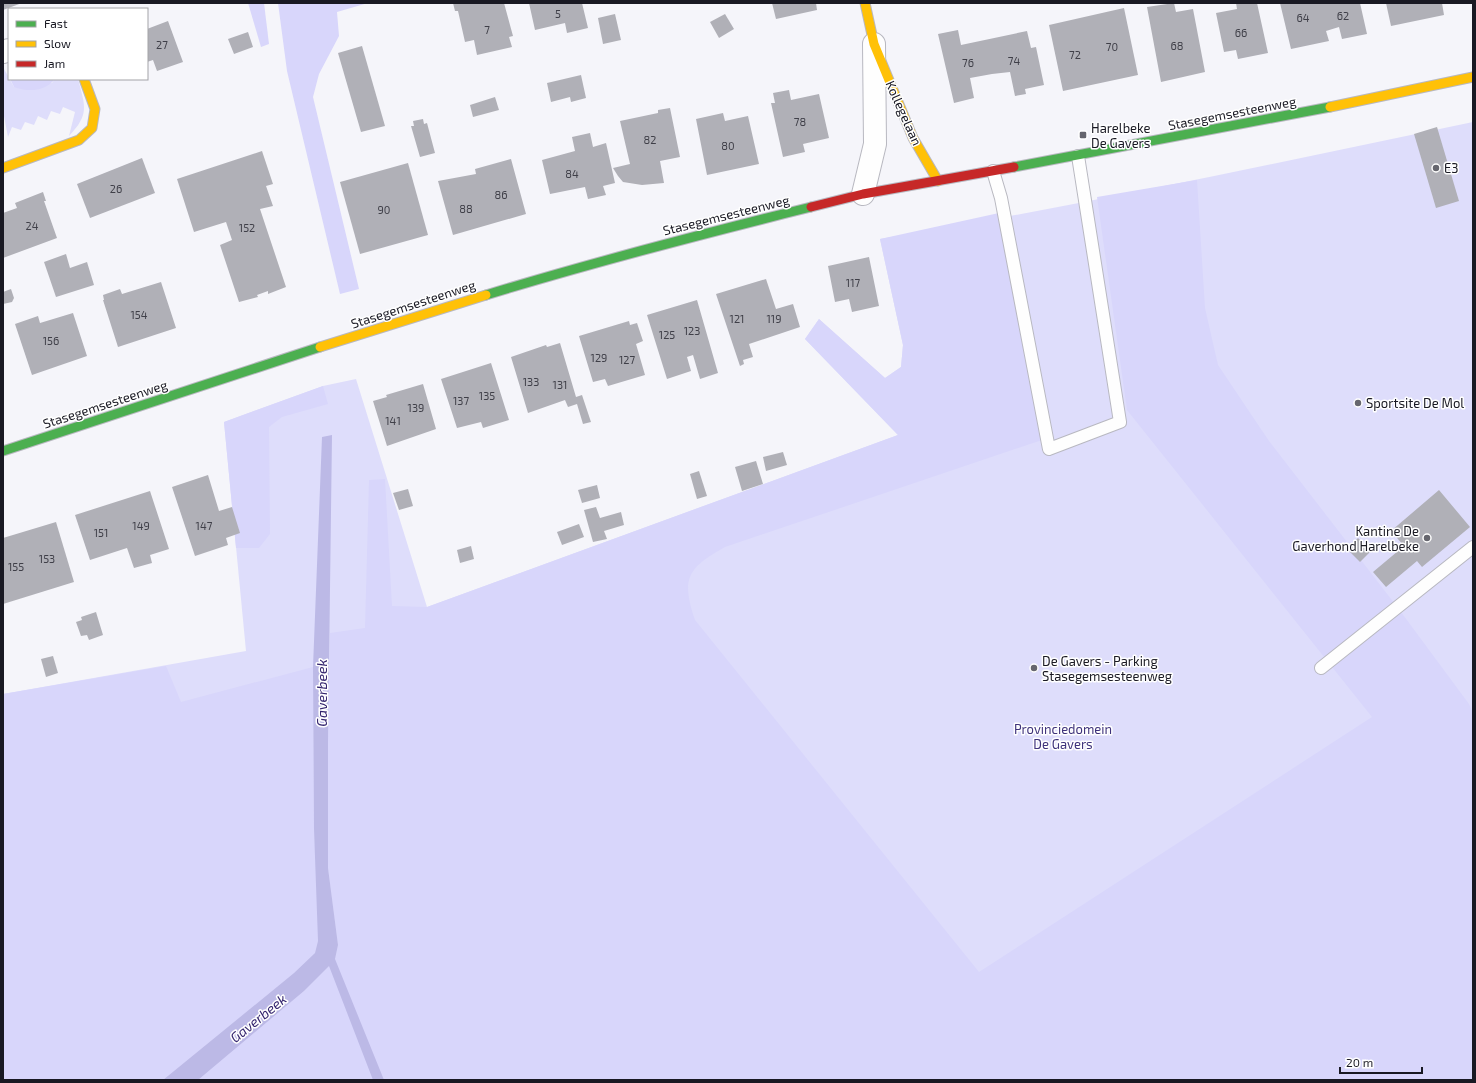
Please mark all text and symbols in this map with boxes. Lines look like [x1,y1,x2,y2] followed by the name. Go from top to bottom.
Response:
[555,7,561,20] house number: 5
[8,8,148,80] legend
[1337,9,1349,22] house number: 62
[1296,11,1310,24] house number: 64
[44,16,68,30] text: Fast
[484,23,490,36] house number: 7
[1235,26,1247,39] house number: 66
[44,36,71,50] text: Slow
[156,38,168,51] house number: 27
[1171,39,1183,52] house number: 68
[1106,40,1118,53] house number: 70
[1069,48,1081,61] house number: 72
[1008,54,1020,67] house number: 74
[44,56,65,70] text: Jam
[962,56,974,69] house number: 76
[883,78,925,148] street label: Kollegelaan
[1167,93,1297,133] street label: Stasegemsesteenweg
[794,115,806,128] house number: 78
[1091,120,1151,151] place label: Harelbeke De Gavers
[1078,130,1088,140] marker: Harelbeke De Gavers
[644,133,656,146] house number: 82
[721,139,735,152] house number: 80
[1444,160,1459,176] place label: E3
[1431,163,1441,173] marker: E3
[565,167,579,180] house number: 84
[110,182,122,195] house number: 26
[495,188,507,201] house number: 86
[661,192,791,238] street label: Stasegemsesteenweg
[459,202,473,215] house number: 88
[378,203,390,216] house number: 90
[26,219,39,232] house number: 24
[239,221,255,234] house number: 152
[349,276,477,332] street label: Stasegemsesteenweg
[846,276,861,289] house number: 117
[130,308,148,321] house number: 154
[730,312,744,325] house number: 121
[766,312,782,325] house number: 119
[684,324,700,337] house number: 123
[659,328,675,341] house number: 125
[43,334,59,347] house number: 156
[591,351,607,364] house number: 129
[619,353,635,366] house number: 127
[523,375,539,388] house number: 133
[41,376,169,432] street label: Stasegemsesteenweg
[553,378,567,391] house number: 131
[479,389,495,402] house number: 135
[453,394,469,407] house number: 137
[1366,395,1464,411] place label: Sportsite De Mol
[1353,398,1363,408] marker: Sportsite De Mol
[408,401,424,414] house number: 139
[385,414,401,427] house number: 141
[132,519,150,532] house number: 149
[196,519,213,532] house number: 147
[1292,523,1419,554] place label: Kantine De Gaverhond Harelbeke
[94,526,108,539] house number: 151
[1422,533,1432,543] marker: Kantine De Gaverhond Harelbeke
[39,552,55,565] house number: 153
[8,560,24,573] house number: 155
[1042,653,1172,684] place label: De Gavers - Parking Stasegemsesteenweg
[313,659,330,727] water label: Gaverbeek
[1029,663,1039,673] marker: De Gavers - Parking Stasegemsesteenweg
[1014,721,1112,752] park label: Provinciedomein De Gavers
[226,990,290,1046] water label: Gaverbeek
[1340,1049,1422,1075] scale bar
[1346,1055,1373,1069] text: 20 m

